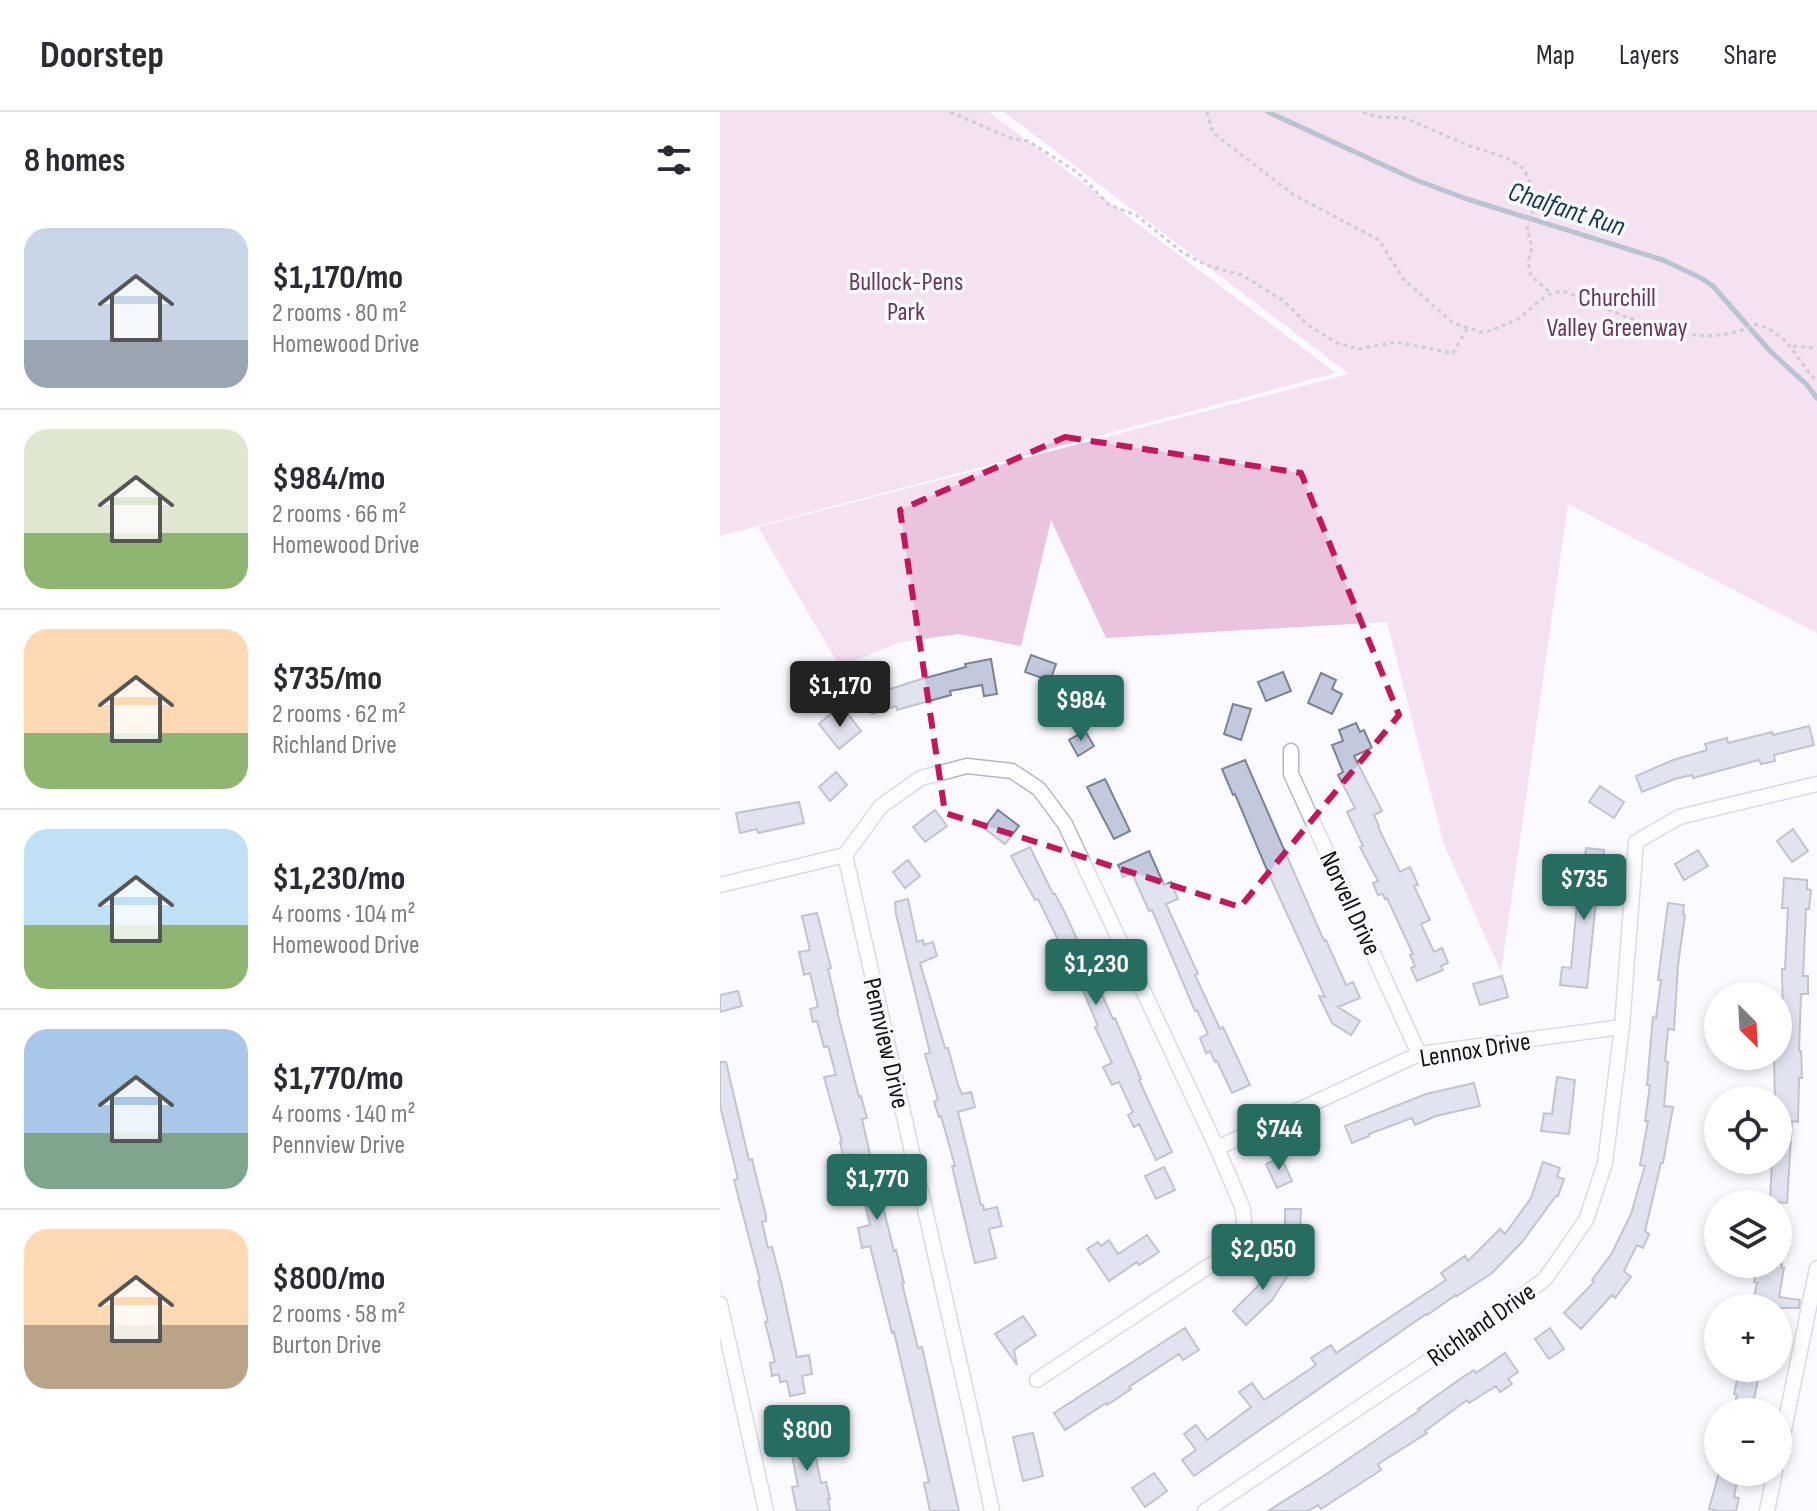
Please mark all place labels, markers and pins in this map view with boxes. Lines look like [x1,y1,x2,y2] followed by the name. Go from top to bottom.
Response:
[775,661,905,729] pin: $1,170
[1034,675,1128,743] pin: $984
[1537,854,1631,922] pin: $735
[1031,939,1161,1007] pin: $1,230
[1232,1104,1326,1172] pin: $744
[812,1154,942,1222] pin: $1,770
[1198,1224,1328,1292] pin: $2,050
[760,1405,854,1473] pin: $800

